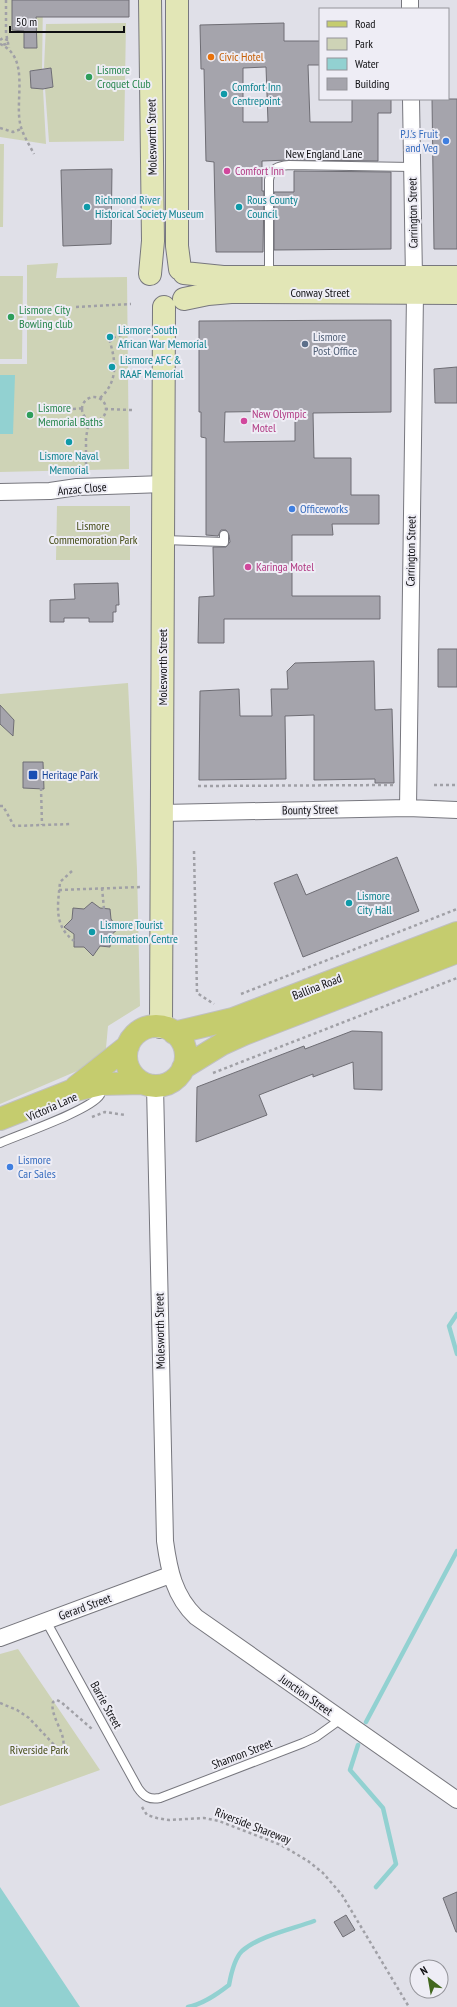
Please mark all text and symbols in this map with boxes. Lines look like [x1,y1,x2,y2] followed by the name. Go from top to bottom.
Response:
[10,8,124,34] scale bar
[319,8,449,100] legend
[16,14,37,29] text: 50 m
[355,16,375,31] text: Road
[355,36,373,51] text: Park
[219,49,264,64] place label: Civic Hotel
[206,52,216,62] marker: Civic Hotel
[355,56,380,71] text: Water
[97,62,151,91] place label: Lismore Croquet Club
[84,72,94,82] marker: Lismore Croquet Club
[355,76,390,91] text: Building
[232,79,281,108] place label: Comfort Inn Centrepoint
[219,89,229,99] marker: Comfort Inn Centrepoint
[143,98,160,175] street label: Molesworth Street
[400,126,439,155] place label: P.J.'s Fruit and Veg
[441,136,451,146] marker: P.J.'s Fruit and Veg
[286,146,362,161] street label: New England Lane
[235,163,284,178] place label: Comfort Inn
[222,166,232,176] marker: Comfort Inn
[404,177,421,249] street label: Carrington Street
[95,192,204,221] place label: Richmond River Historical Society Museum
[247,192,298,221] place label: Rous County Council
[82,202,92,212] marker: Richmond River Historical Society Museum
[234,202,244,212] marker: Rous County Council
[290,285,350,300] street label: Conway Street
[19,302,73,331] place label: Lismore City Bowling club
[6,312,16,322] marker: Lismore City Bowling club
[118,322,207,351] place label: Lismore South African War Memorial
[313,329,357,358] place label: Lismore Post Office
[105,332,115,342] marker: Lismore South African War Memorial
[300,339,310,349] marker: Lismore Post Office
[120,352,184,381] place label: Lismore AFC & RAAF Memorial
[107,362,117,372] marker: Lismore AFC & RAAF Memorial
[38,400,103,429] place label: Lismore Memorial Baths
[252,406,307,435] place label: New Olympic Motel
[25,410,35,420] marker: Lismore Memorial Baths
[239,416,249,426] marker: New Olympic Motel
[64,437,74,447] marker: Lismore Naval Memorial
[40,448,99,477] place label: Lismore Naval Memorial
[57,479,107,498] street label: Anzac Close
[300,501,348,516] place label: Officeworks
[287,504,297,514] marker: Officeworks
[402,515,419,587] street label: Carrington Street
[49,518,138,547] park label: Lismore Commemoration Park
[256,559,314,574] place label: Karinga Motel
[243,562,253,572] marker: Karinga Motel
[155,628,170,705] street label: Molesworth Street
[42,767,98,782] place label: Heritage Park
[27,769,39,781] marker: Heritage Park
[282,801,339,817] street label: Bounty Street
[357,888,392,917] place label: Lismore City Hall
[344,898,354,908] marker: Lismore City Hall
[100,917,178,946] place label: Lismore Tourist Information Centre
[87,927,97,937] marker: Lismore Tourist Information Centre
[290,970,344,1003] street label: Ballina Road
[23,1089,79,1125] street label: Victoria Lane
[18,1152,56,1181] place label: Lismore Car Sales
[5,1162,15,1172] marker: Lismore Car Sales
[151,1292,168,1369] street label: Molesworth Street
[57,1590,114,1623] street label: Gerard Street
[276,1670,336,1719] street label: Junction Street
[87,1678,126,1732] street label: Barrie Street
[209,1735,275,1772] street label: Shannon Street
[10,1742,69,1757] park label: Riverside Park
[213,1804,294,1847] street label: Riverside Shareway
[409,1959,449,1999] north arrow
[418,1963,430,1978] text: N

